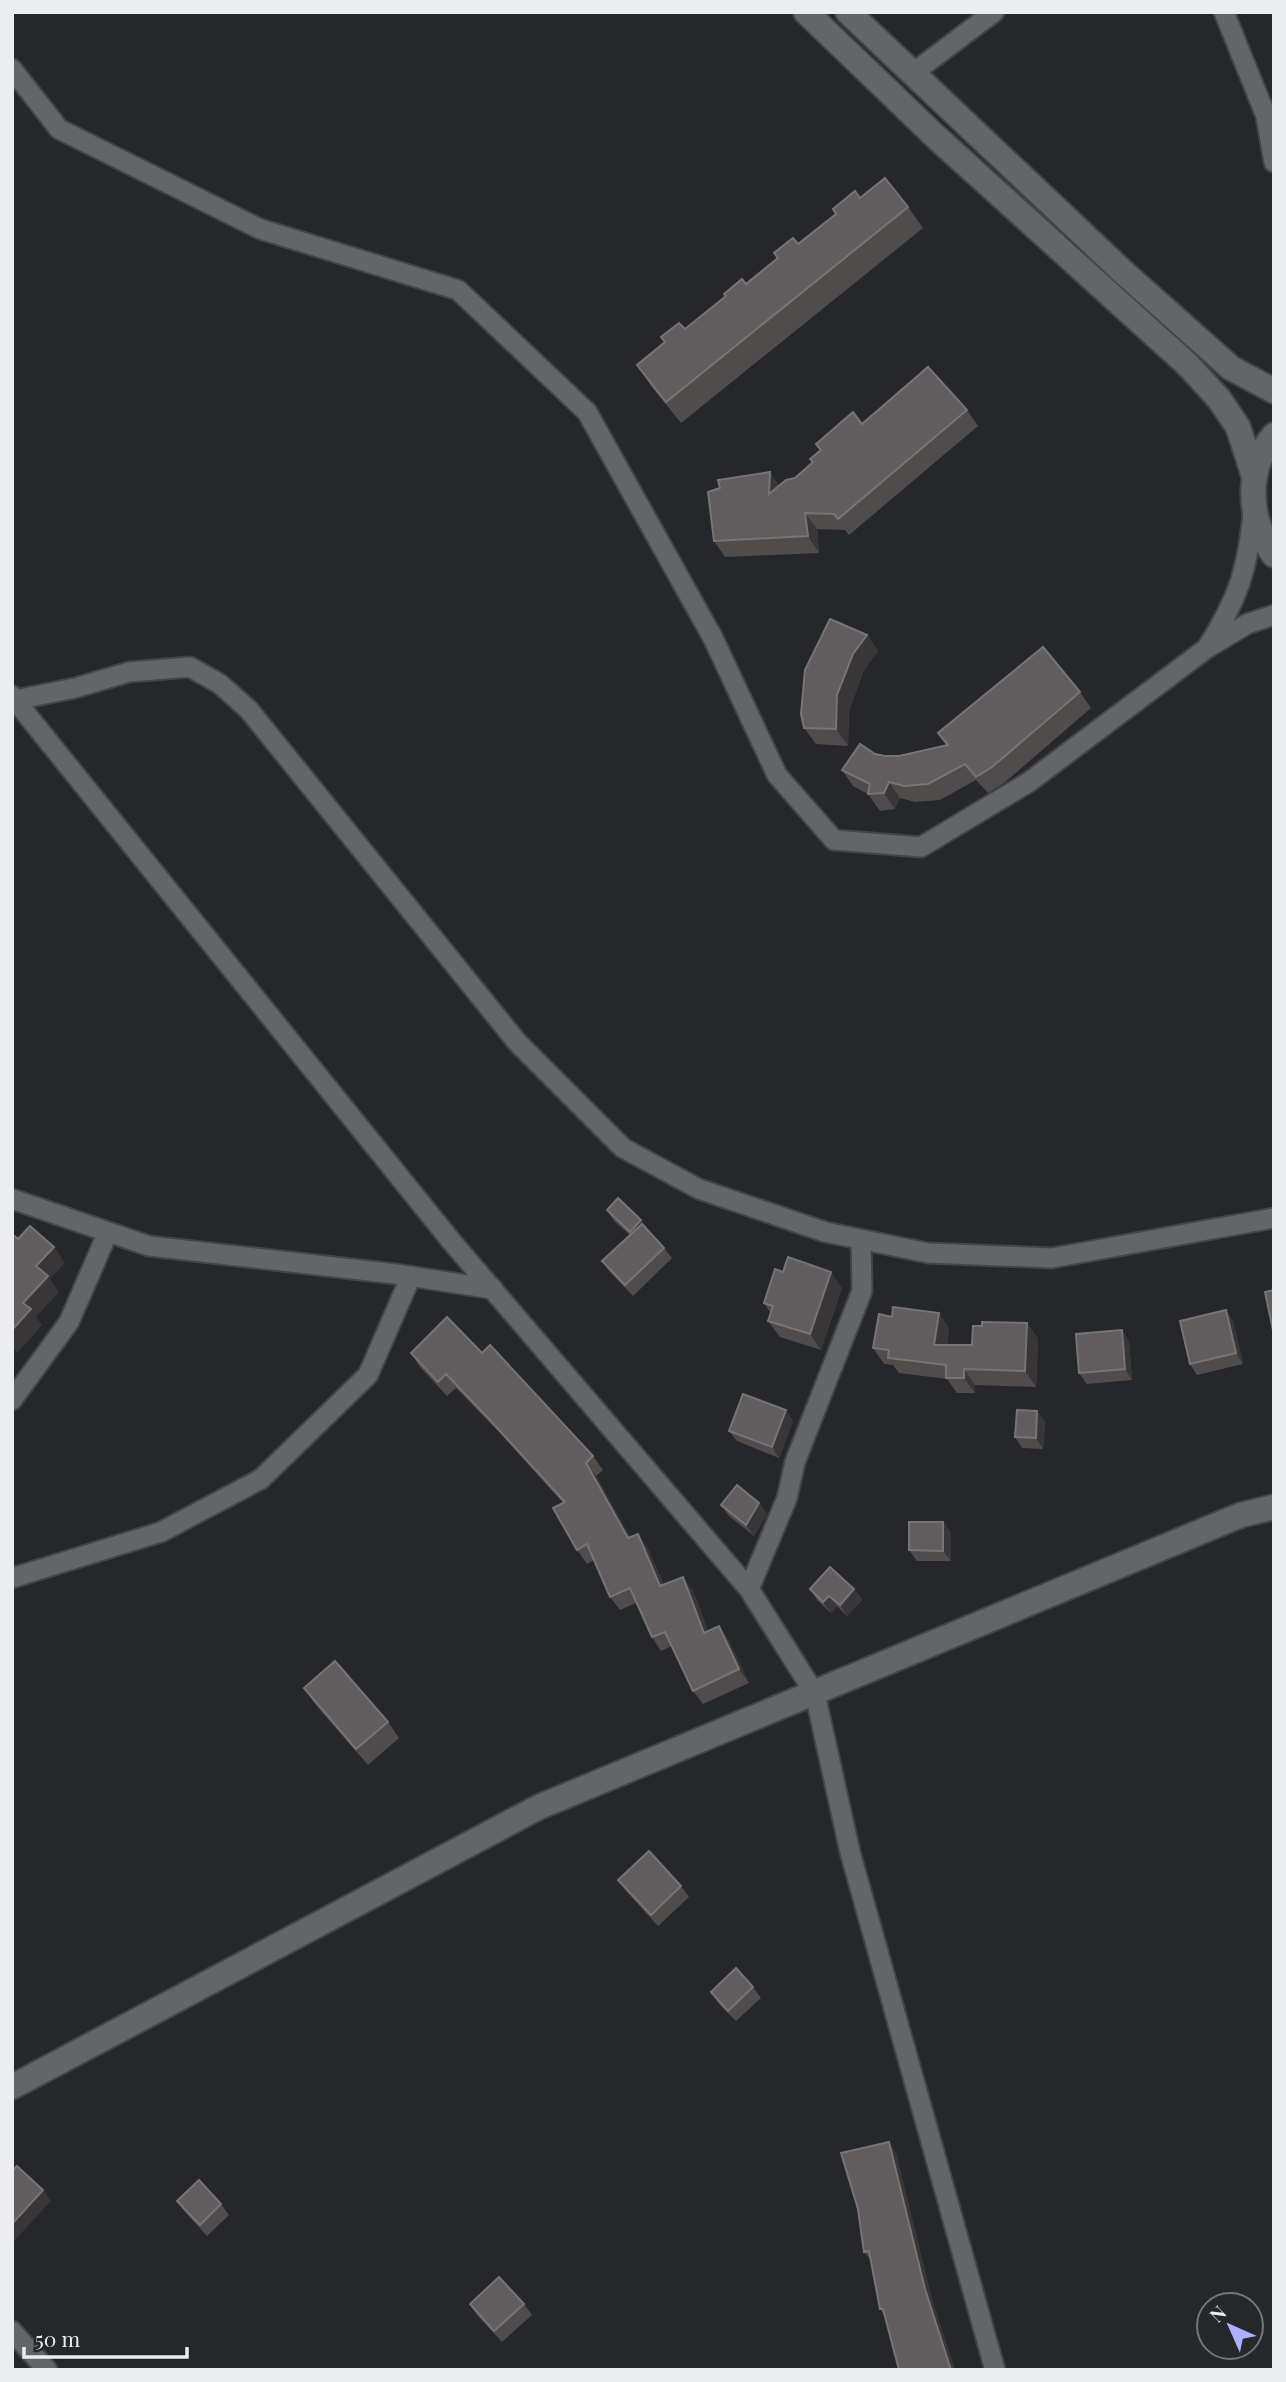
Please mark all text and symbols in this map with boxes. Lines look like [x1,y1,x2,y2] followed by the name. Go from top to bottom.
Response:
[1195,2291,1265,2361] north arrow
[1203,2299,1232,2327] text: N
[24,2316,187,2360] scale bar
[35,2324,81,2352] text: 50 m

